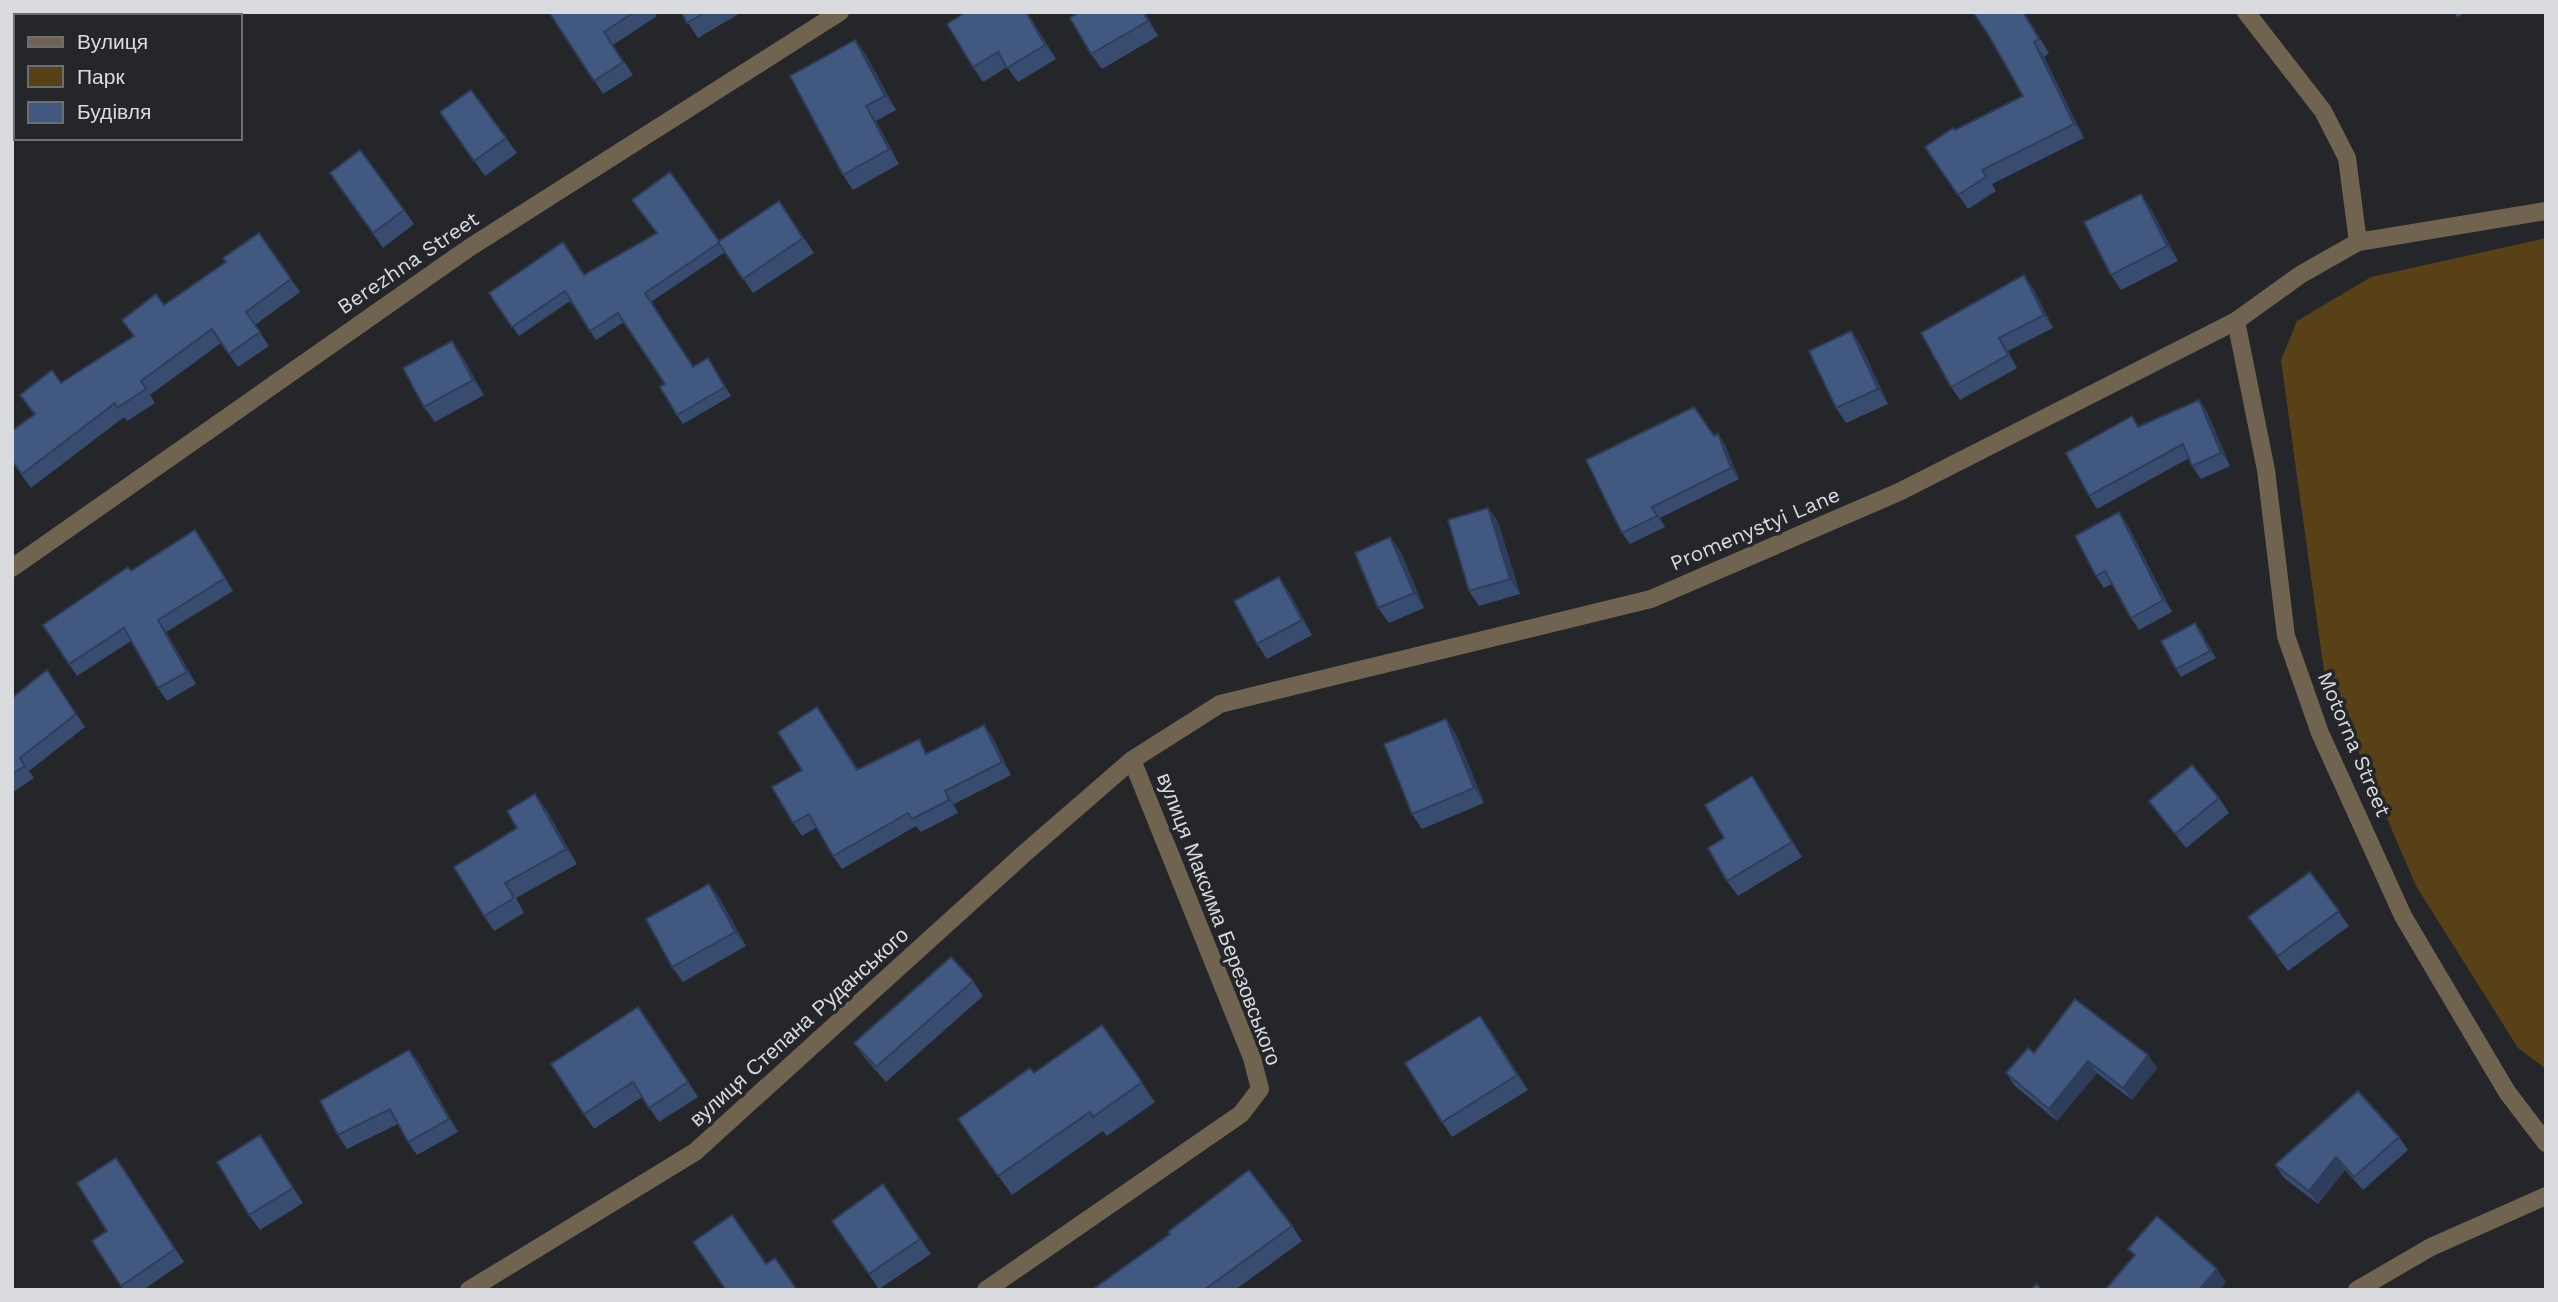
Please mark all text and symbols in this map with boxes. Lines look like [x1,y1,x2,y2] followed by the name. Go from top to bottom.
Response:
[14,14,242,140] legend
[77,29,148,54] text: Вулиця
[77,64,125,89] text: Парк
[77,99,151,124] text: Будівля
[332,206,483,319] street label: Berezhna Street
[1666,481,1843,576] street label: Promenystyi Lane
[2313,668,2396,820] street label: Motorna Street
[1152,769,1287,1069] street label: вулиця Максима Березовського
[684,922,913,1132] street label: вулиця Степана Руданського

